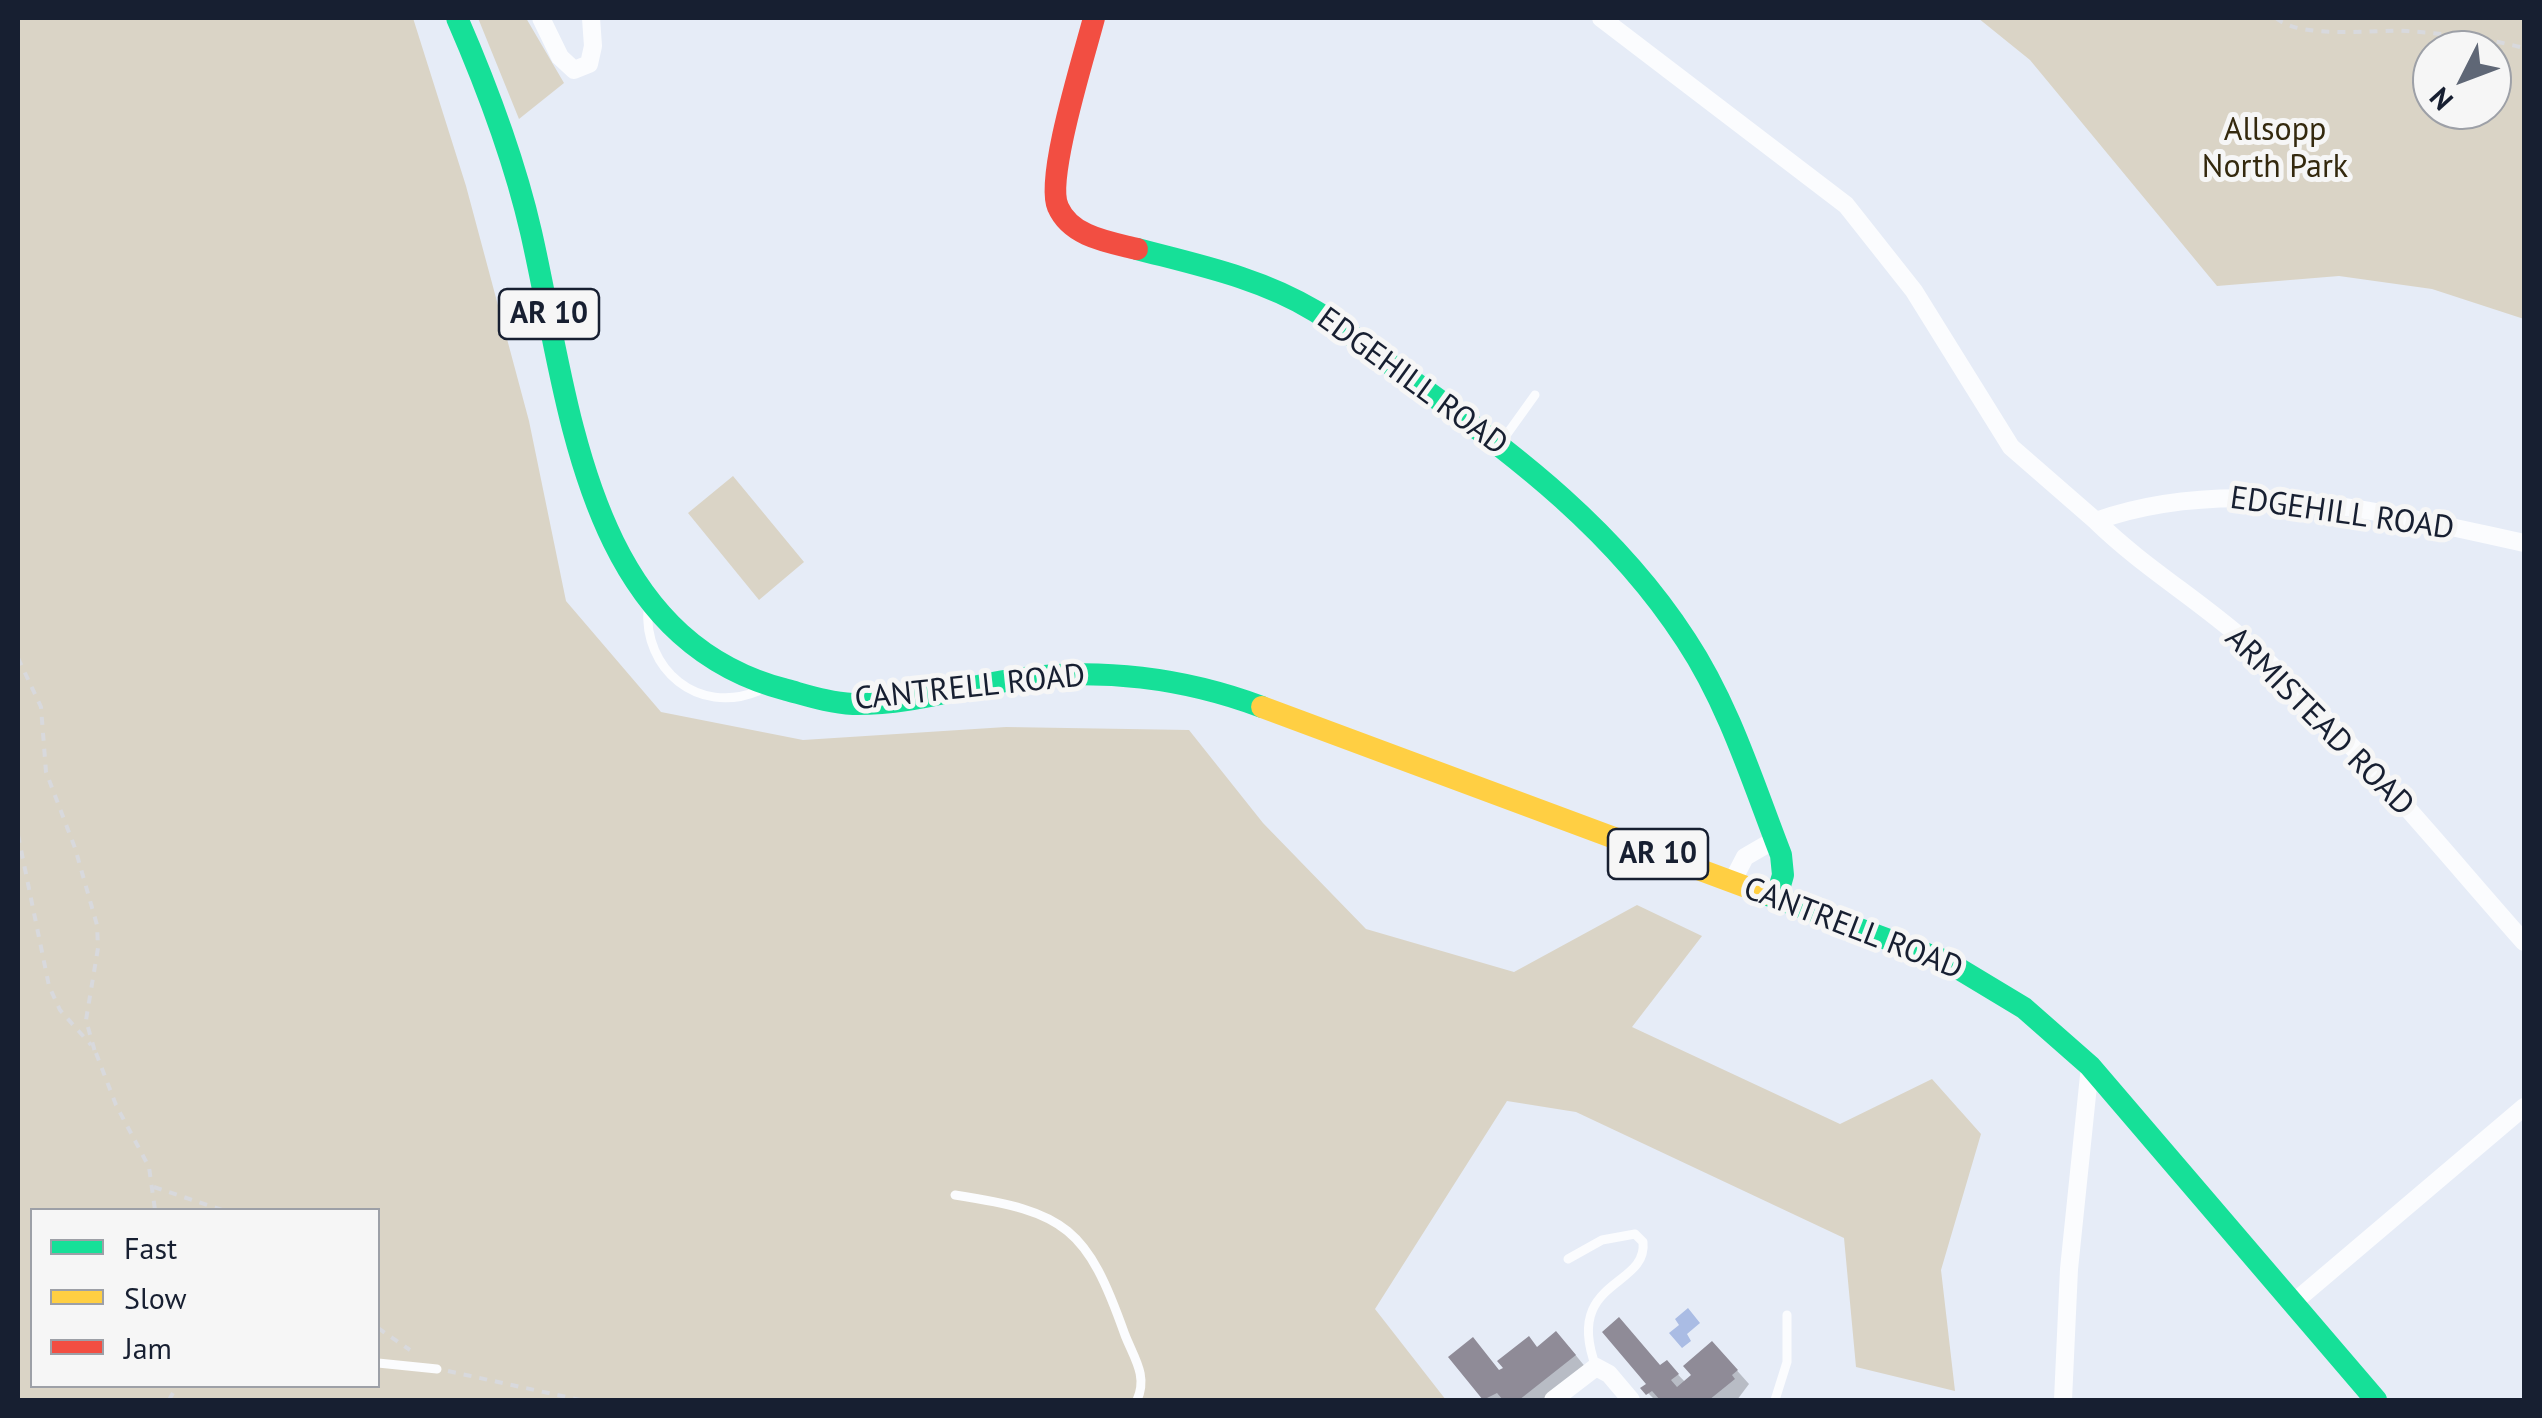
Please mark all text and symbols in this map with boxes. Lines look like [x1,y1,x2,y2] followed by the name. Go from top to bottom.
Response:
[2412,30,2512,130] north arrow
[2421,80,2461,118] text: N
[2202,112,2348,187] park label: Allsopp North Park
[499,289,599,339] road number: AR 10
[1309,300,1515,464] street label: EDGEHILL ROAD
[2228,479,2456,549] street label: EDGEHILL ROAD
[2217,620,2421,824] street label: ARMISTEAD ROAD
[853,657,1087,719] street label: CANTRELL ROAD
[1608,829,1708,879] road number: AR 10
[1738,870,1968,988] street label: CANTRELL ROAD
[30,1208,380,1388] legend
[124,1228,177,1267] text: Fast
[124,1278,187,1317] text: Slow
[124,1328,172,1367] text: Jam

